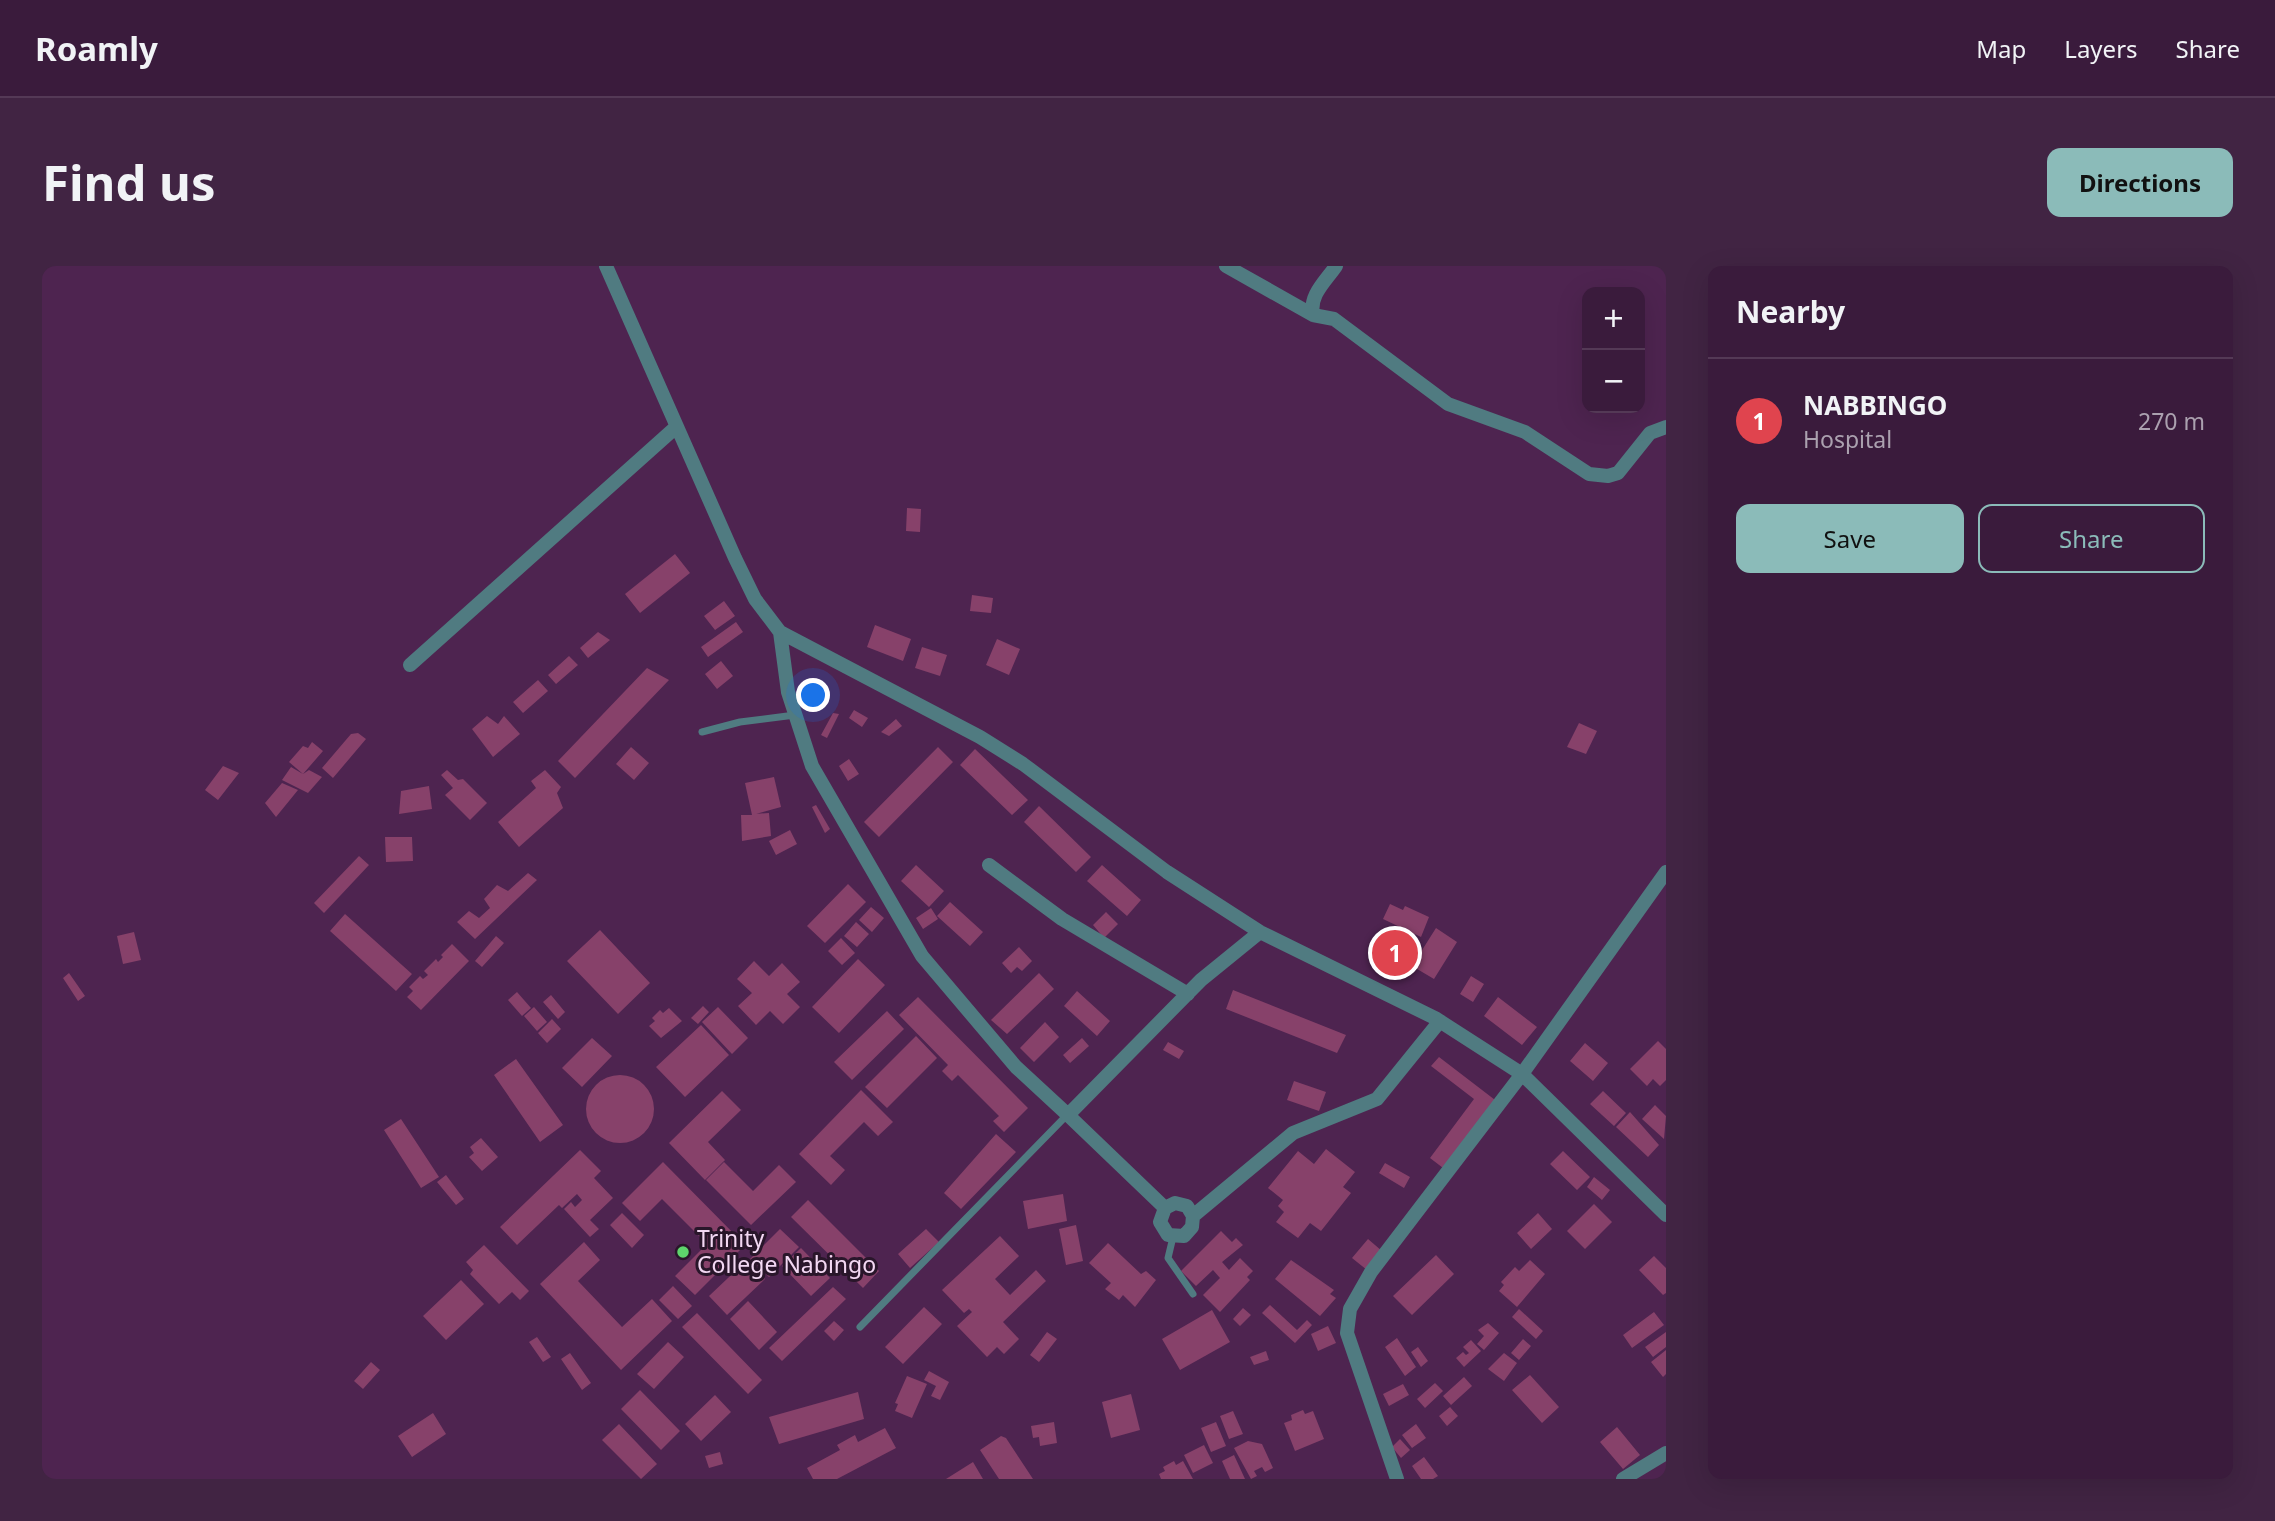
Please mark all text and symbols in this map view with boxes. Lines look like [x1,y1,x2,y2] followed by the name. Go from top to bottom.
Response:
[35,26,158,71] text: Roamly
[1976,32,2026,65] text: Map
[2064,32,2138,65] text: Layers
[2176,32,2240,65] text: Share
[2047,148,2233,217] button: Directions
[42,149,216,215] text: Find us
[1582,287,1645,413] map controls
[1582,287,1645,350] button: +
[1736,291,1845,332] text: Nearby
[1582,350,1645,413] button: −
[1803,387,1947,423] text: NABBINGO
[1752,405,1766,437] text: 1
[2138,405,2205,437] text: 270 m
[1803,423,1892,455] text: Hospital
[1736,504,1964,573] button: Save
[1978,504,2205,573] button: Share
[796,678,830,712] your location
[1372,927,1418,979] pin: 1
[697,1222,876,1280] place label: Trinity College Nabingo
[675,1244,691,1260] marker: Trinity College Nabingo

